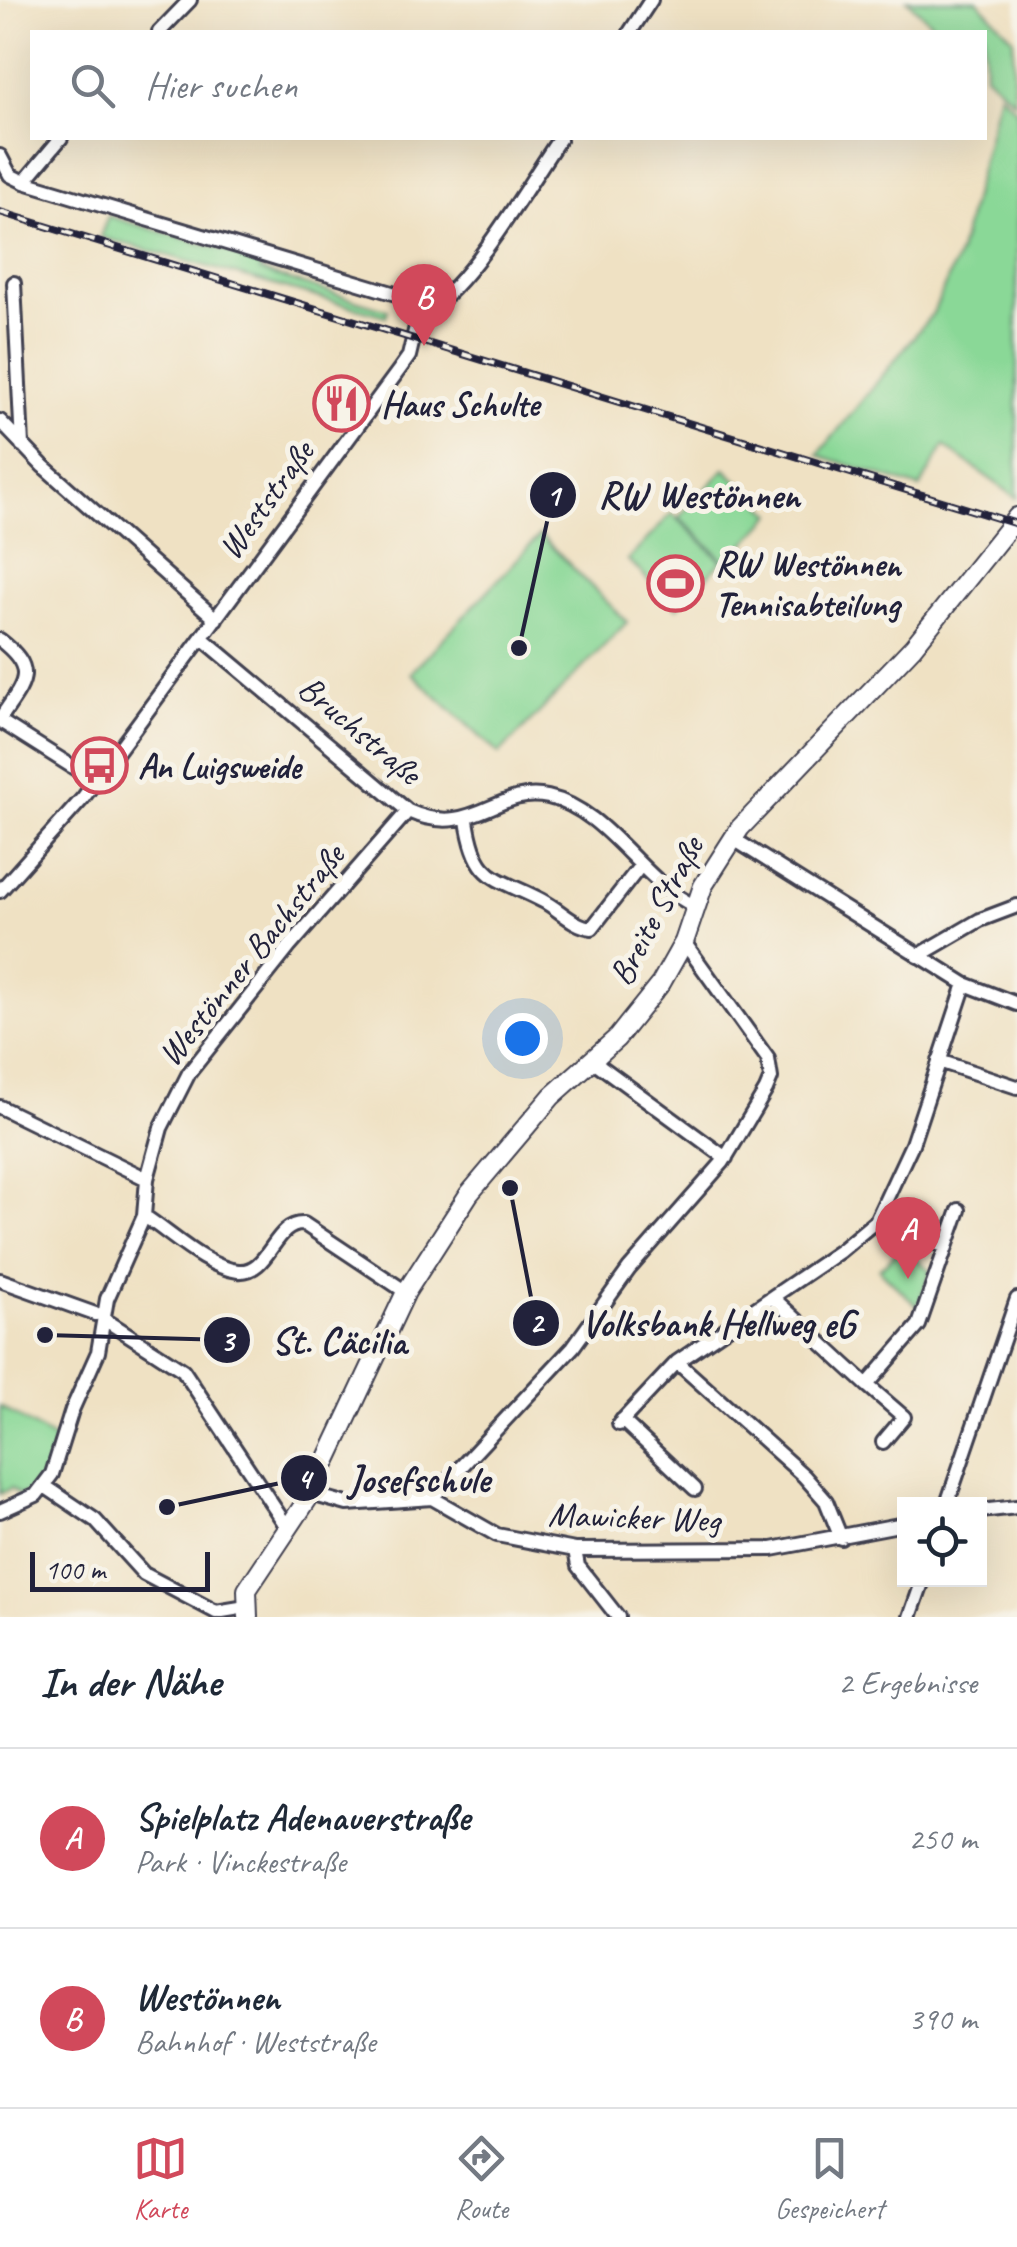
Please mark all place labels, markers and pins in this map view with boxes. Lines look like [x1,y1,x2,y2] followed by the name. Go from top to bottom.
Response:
[392,264,456,346] pin: B
[312,374,372,434] restaurant icon: Haus Schulte
[381,382,542,427] place label: Haus Schulte
[528,461,820,529] callout: RW Westönnen
[715,542,903,627] place label: RW Westönnen Tennisabteilung
[646,554,706,614] sports icon: RW Westönnen Tennisabteilung
[69,736,129,796] bus stop icon: An Luigsweide
[138,744,303,789] place label: An Luigsweide
[876,1196,940,1279] pin: A
[511,1289,875,1357] callout: Volksbank Hellweg eG
[202,1306,427,1374] callout: St. Cäcilia
[279,1444,510,1512] callout: Josefschule

